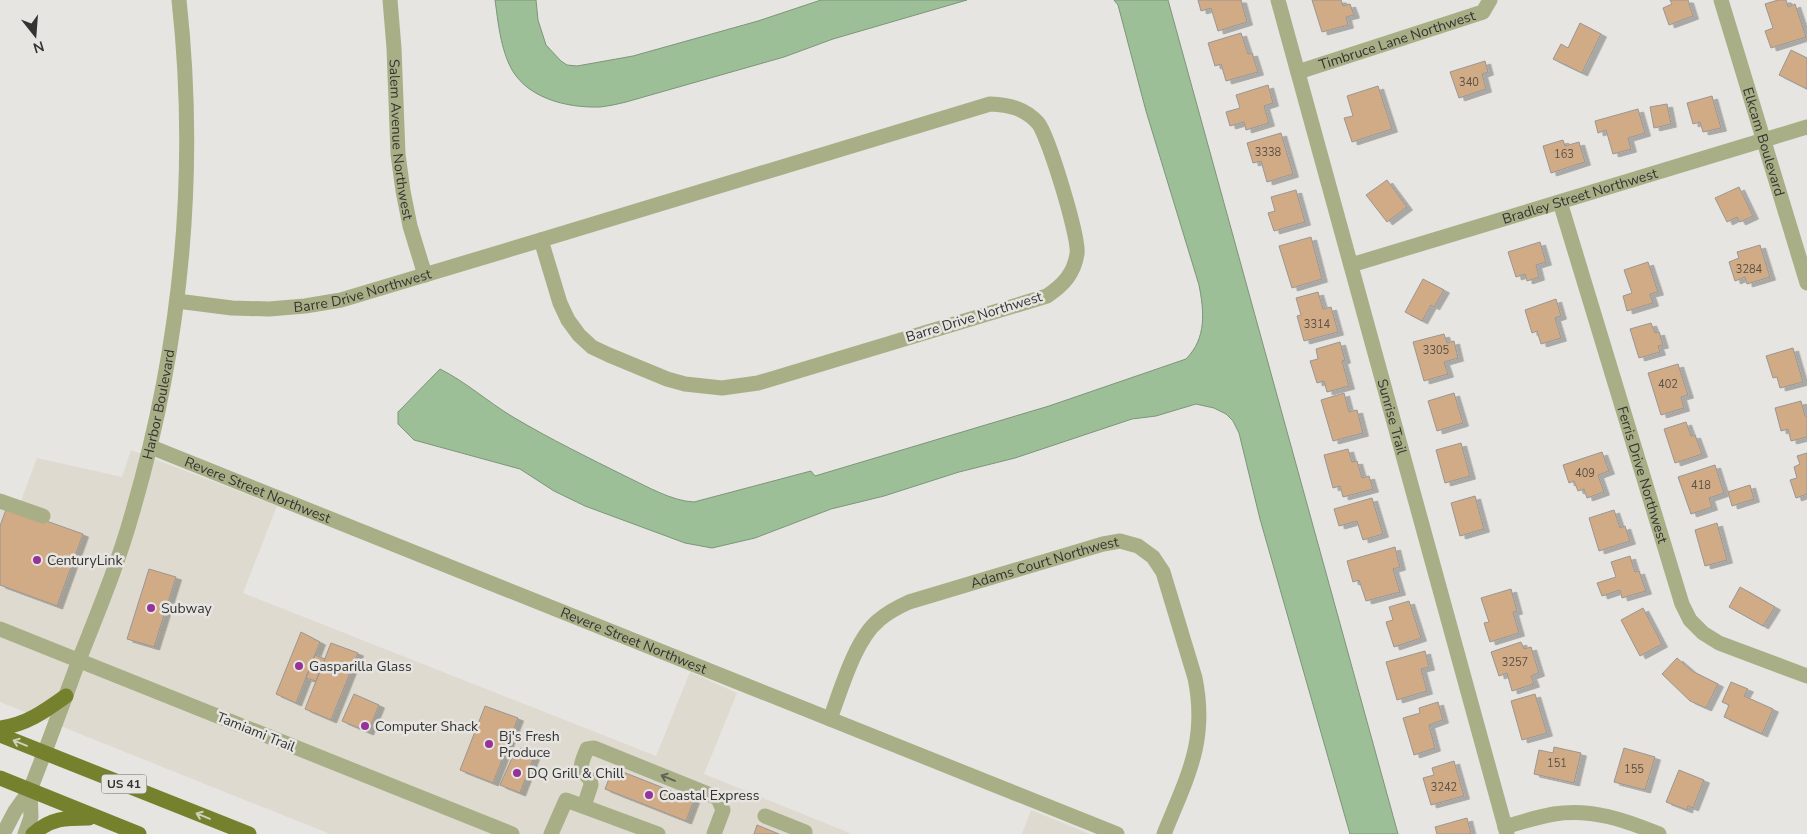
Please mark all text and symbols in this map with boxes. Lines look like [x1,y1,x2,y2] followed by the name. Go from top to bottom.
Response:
[1316,6,1478,74] street label: Timbruce Lane Northwest
[10,10,60,60] north arrow
[31,36,46,58] text: N
[385,59,418,222] street label: Salem Avenue Northwest
[1459,75,1479,90] house number: 340
[1739,85,1790,198] street label: Elkcam Boulevard
[1255,145,1282,160] house number: 3338
[1554,147,1574,162] house number: 163
[1500,163,1660,228] street label: Bradley Street Northwest
[1736,262,1763,277] house number: 3284
[293,264,434,316] street label: Barre Drive Northwest
[903,287,1045,347] street label: Barre Drive Northwest
[1304,317,1331,332] house number: 3314
[1423,343,1450,358] house number: 3305
[138,348,179,461] street label: Harbor Boulevard
[1373,377,1412,457] street label: Sunrise Trail
[1658,377,1678,392] house number: 402
[1613,404,1673,546] street label: Ferris Drive Northwest
[182,452,334,528] street label: Revere Street Northwest
[1575,466,1595,481] house number: 409
[1691,478,1711,493] house number: 418
[968,532,1120,593] street label: Adams Court Northwest
[47,551,124,570] place label: CenturyLink
[31,554,43,566] marker: CenturyLink
[161,599,213,618] place label: Subway
[145,602,157,614] marker: Subway
[558,603,710,678] street label: Revere Street Northwest
[1502,655,1528,670] house number: 3257
[309,657,412,676] place label: Gasparilla Glass
[293,660,305,672] marker: Gasparilla Glass
[214,708,299,757] street label: Tamiami Trail
[375,717,479,736] place label: Computer Shack
[359,720,371,732] marker: Computer Shack
[499,727,560,762] place label: Bj's Fresh Produce
[13,738,28,747] one-way arrow
[483,738,495,750] marker: Bj's Fresh Produce
[1547,756,1567,771] house number: 151
[1624,762,1644,777] house number: 155
[527,764,625,783] place label: DQ Grill & Chill
[511,767,523,779] marker: DQ Grill & Chill
[661,773,676,782] one-way arrow
[102,774,146,794] road number: US 41
[1431,780,1457,795] house number: 3242
[659,786,760,805] place label: Coastal Express
[643,789,655,801] marker: Coastal Express
[196,811,212,820] one-way arrow

